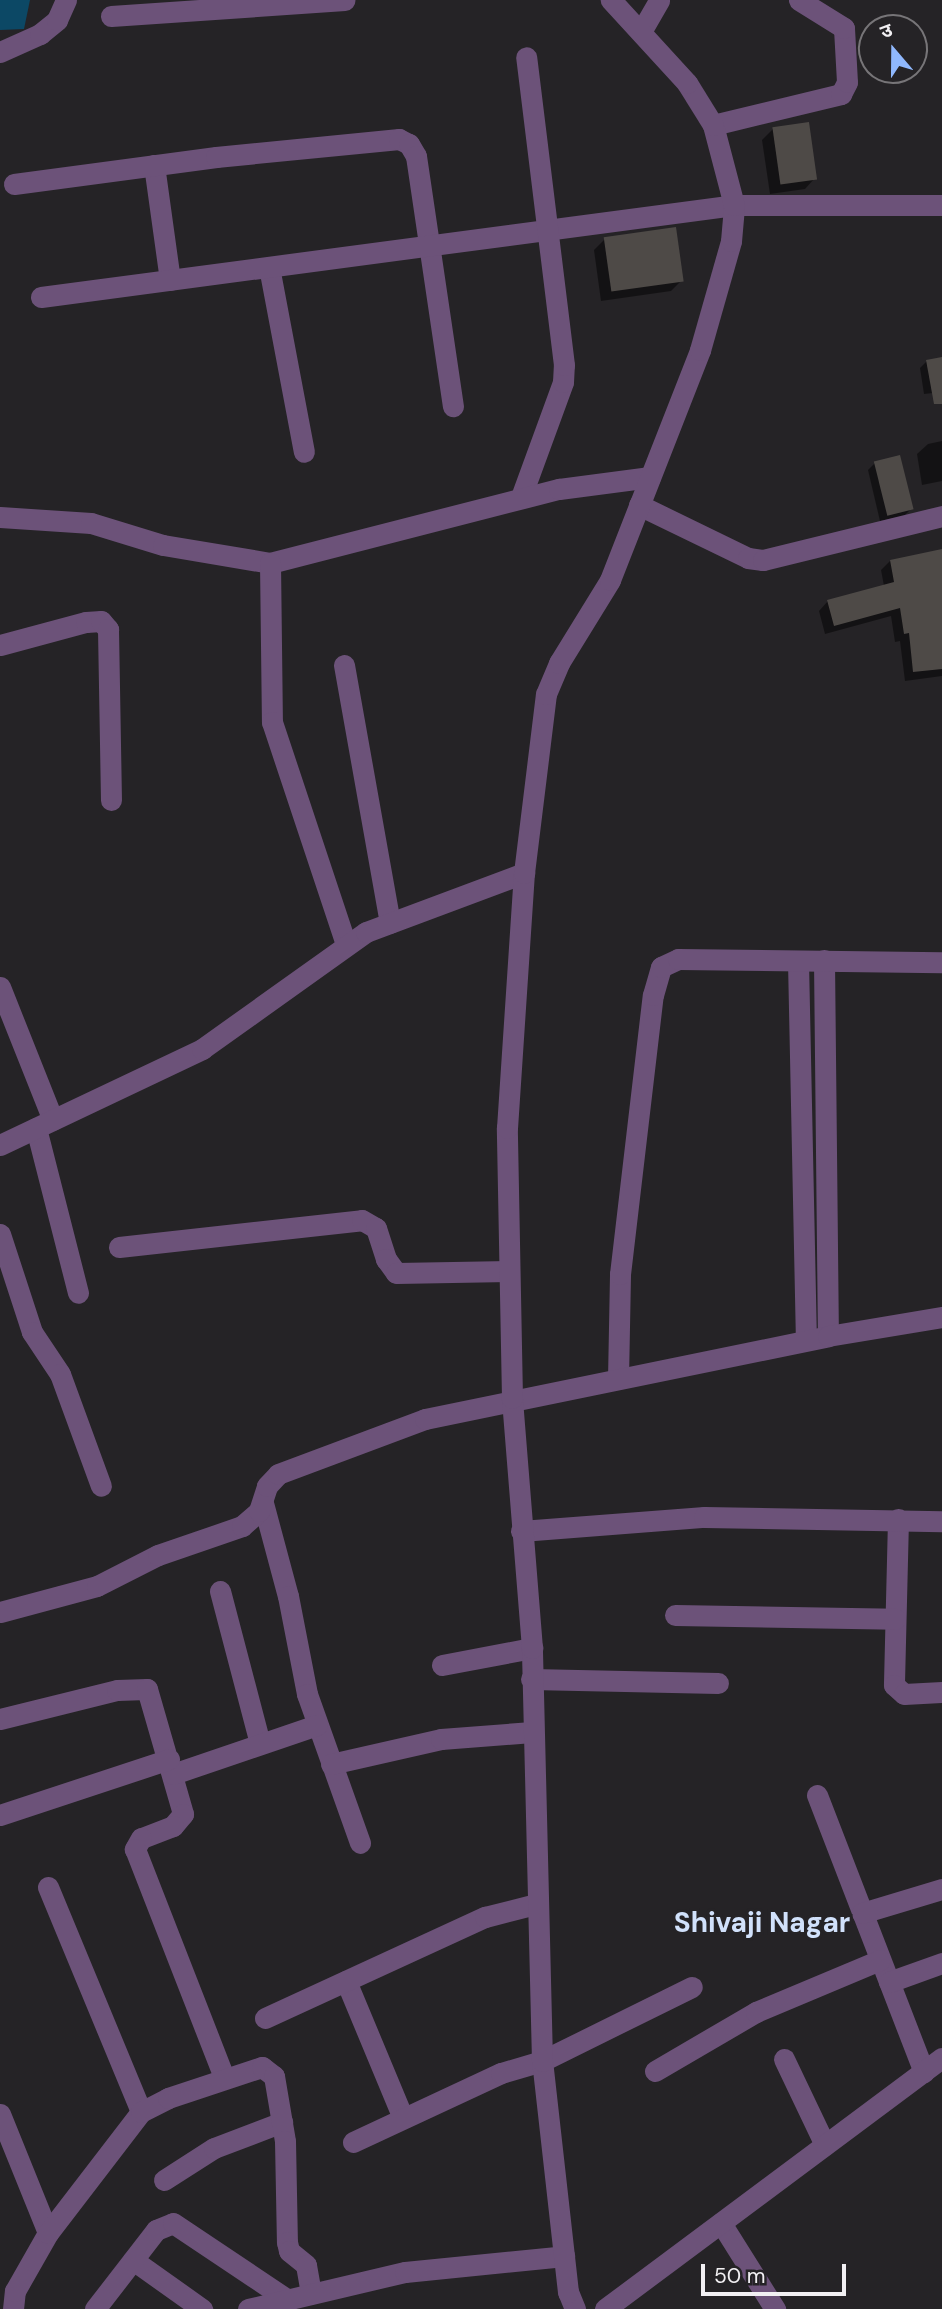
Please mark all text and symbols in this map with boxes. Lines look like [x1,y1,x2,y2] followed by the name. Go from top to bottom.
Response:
[858,14,928,84] north arrow
[877,17,896,44] text: उ
[674,1906,850,1940] district label: Shivaji Nagar
[704,2250,849,2294] scale bar
[714,2262,765,2290] text: 50 m

